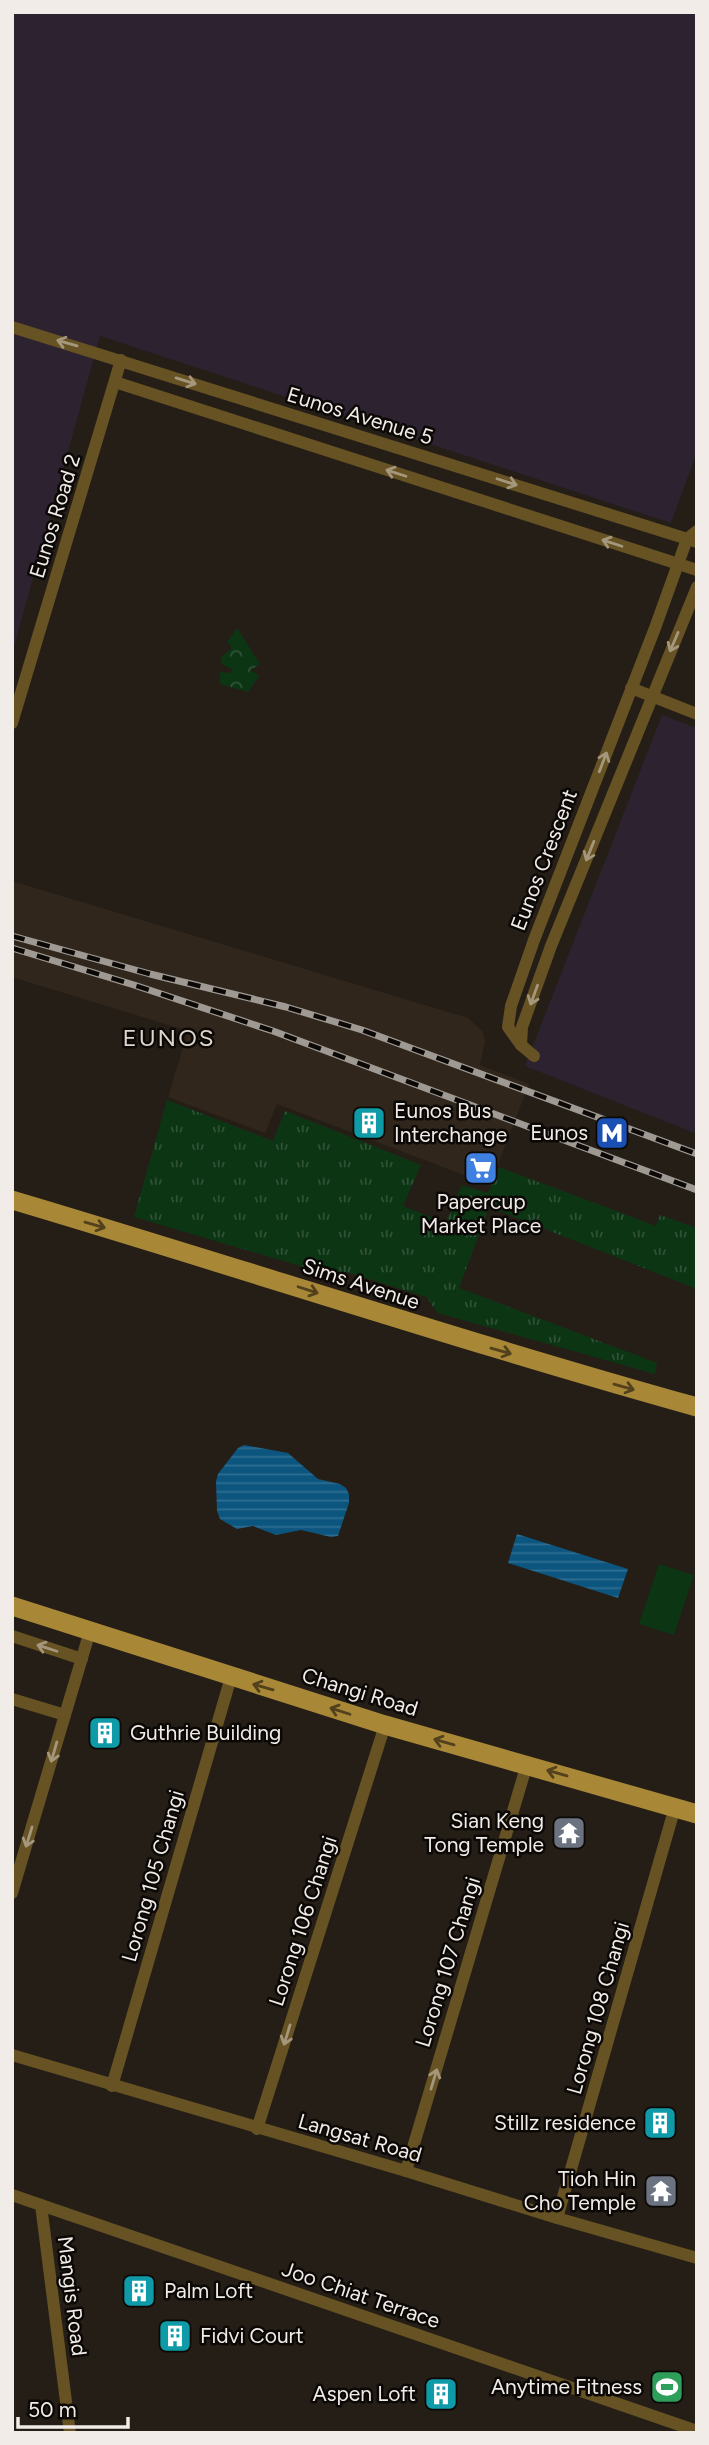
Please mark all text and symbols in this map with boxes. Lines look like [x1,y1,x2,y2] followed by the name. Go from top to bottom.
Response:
[56,336,78,349] one-way arrow
[175,376,197,389] one-way arrow
[284,381,436,450] street label: Eunos Avenue 5
[24,451,85,581] street label: Eunos Road 2
[385,466,407,479] one-way arrow
[496,476,518,489] one-way arrow
[602,535,624,548] one-way arrow
[667,630,680,652] one-way arrow
[597,751,610,773] one-way arrow
[505,786,582,934] street label: Eunos Crescent
[582,840,595,861] one-way arrow
[526,983,539,1005] one-way arrow
[122,1023,216,1052] district label: EUNOS
[394,1098,507,1147] place label: Eunos Bus Interchange
[350,1104,388,1142] building icon: Eunos Bus Interchange
[593,1114,631,1152] metro station icon: Eunos
[530,1120,588,1145] place label: Eunos
[462,1149,500,1187] supermarket icon: Papercup Market Place
[421,1189,541,1238] place label: Papercup Market Place
[84,1219,106,1232] one-way arrow
[299,1253,423,1314] street label: Sims Avenue
[296,1285,318,1298] one-way arrow
[489,1345,511,1358] one-way arrow
[613,1381,635,1394] one-way arrow
[37,1640,59,1653] one-way arrow
[299,1662,421,1721] street label: Changi Road
[252,1679,274,1692] one-way arrow
[329,1703,351,1716] one-way arrow
[86,1714,124,1752] building icon: Guthrie Building
[130,1720,281,1745] place label: Guthrie Building
[434,1734,456,1747] one-way arrow
[47,1741,60,1763] one-way arrow
[546,1765,568,1778] one-way arrow
[116,1787,189,1965] street label: Lorong 105 Changi
[424,1808,544,1857] place label: Sian Keng Tong Temple
[550,1814,588,1852] temple icon: Sian Keng Tong Temple
[22,1825,35,1847] one-way arrow
[263,1833,342,2009] street label: Lorong 106 Changi
[410,1874,485,2050] street label: Lorong 107 Changi
[561,1919,634,2097] street label: Lorong 108 Changi
[279,2024,292,2046] one-way arrow
[428,2068,441,2090] one-way arrow
[641,2104,679,2142] building icon: Stillz residence
[295,2108,425,2167] street label: Langsat Road
[494,2110,636,2135] place label: Stillz residence
[524,2166,636,2215] place label: Tioh Hin Cho Temple
[642,2172,680,2210] temple icon: Tioh Hin Cho Temple
[53,2235,92,2357] street label: Mangis Road
[279,2256,443,2333] street label: Joo Chiat Terrace
[120,2272,158,2310] building icon: Palm Loft
[164,2278,253,2303] place label: Palm Loft
[156,2317,194,2355] building icon: Fidvi Court
[200,2323,304,2348] place label: Fidvi Court
[648,2368,686,2406] sports icon: Anytime Fitness
[491,2374,642,2399] place label: Anytime Fitness
[422,2375,460,2413] building icon: Aspen Loft
[312,2381,416,2406] place label: Aspen Loft
[18,2386,128,2430] scale bar
[28,2397,77,2422] text: 50 m

